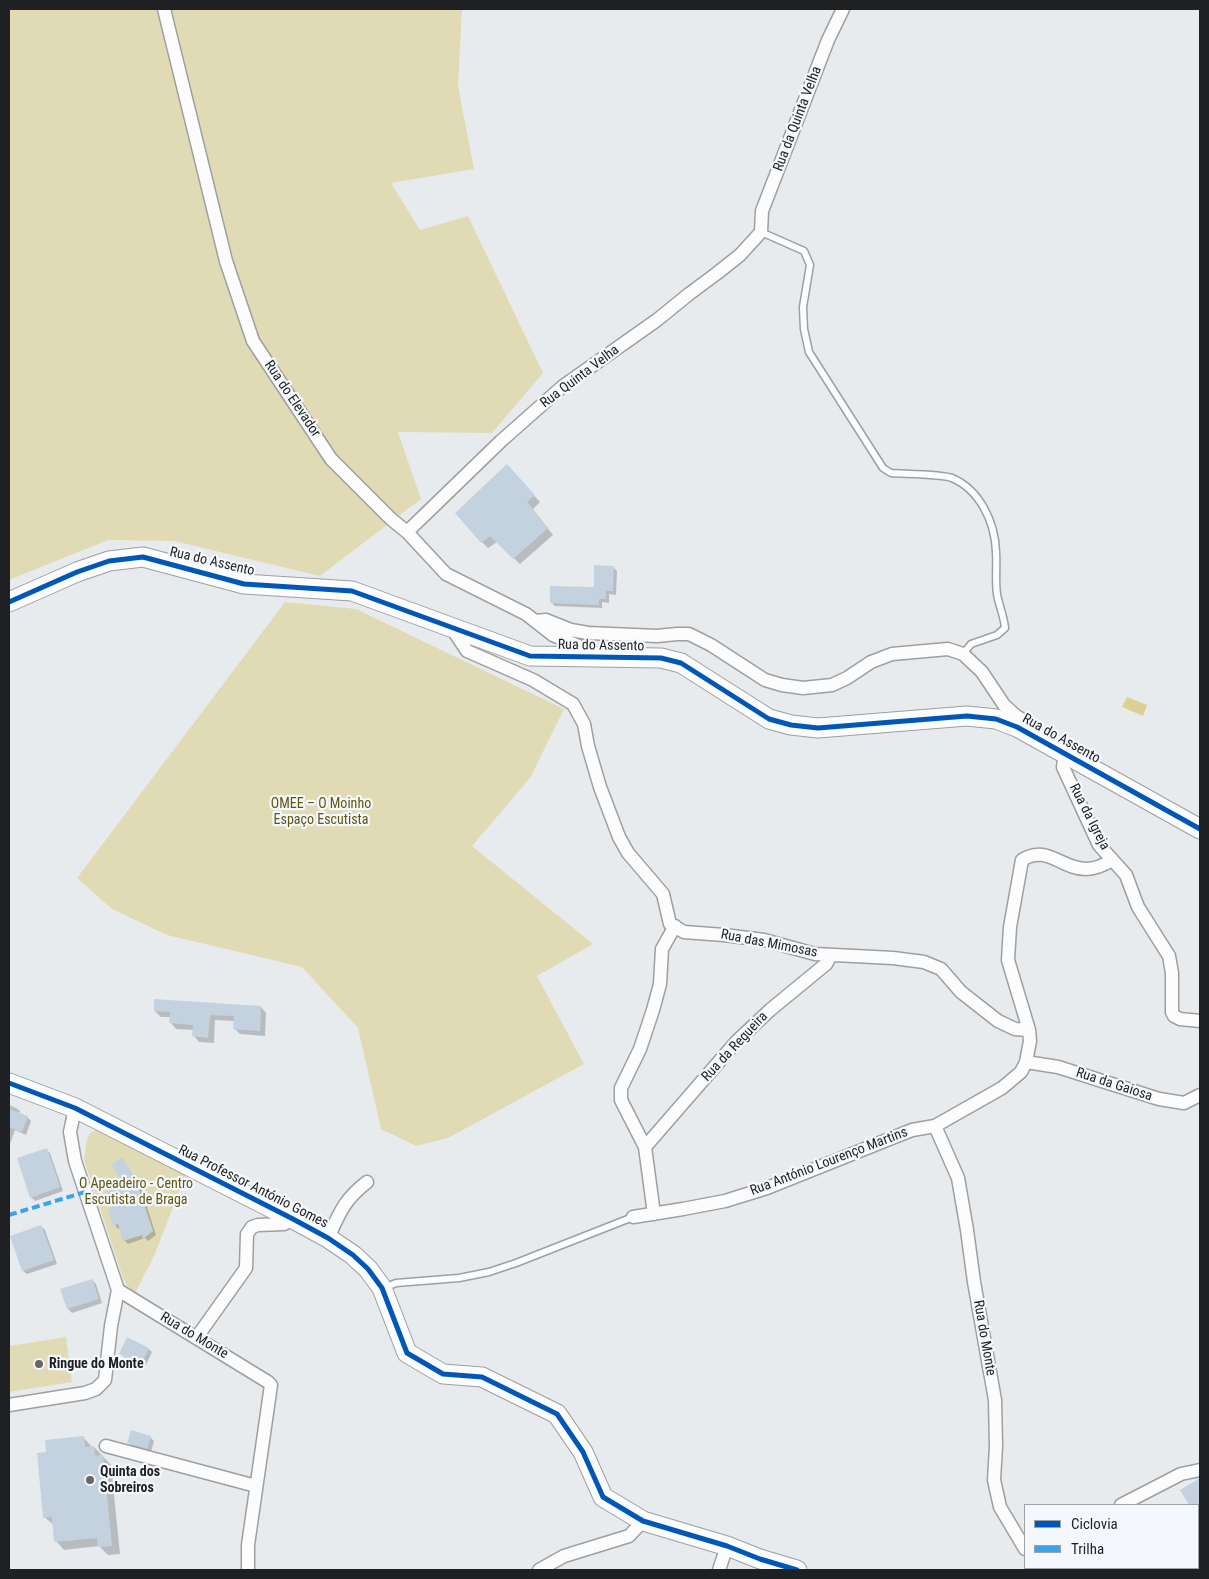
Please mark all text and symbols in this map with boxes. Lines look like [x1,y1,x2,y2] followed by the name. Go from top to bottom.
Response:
[770,64,826,174] street label: Rua da Quinta Velha
[537,342,623,412] street label: Rua Quinta Velha
[260,358,324,440] street label: Rua do Elevador
[168,544,256,580] street label: Rua do Assento
[558,637,644,655] street label: Rua do Assento
[1019,711,1103,767] street label: Rua do Assento
[1065,781,1113,853] street label: Rua da Igreja
[271,796,371,829] park label: OMEE – O Moinho Espaço Escutista
[719,926,819,962] street label: Rua das Mimosas
[698,1009,772,1085] street label: Rua da Regueira
[1074,1065,1154,1105] street label: Rua da Gaiosa
[748,1124,910,1200] street label: Rua António Lourenço Martins
[175,1142,331,1232] street label: Rua Professor António Gomes
[79,1176,193,1208] park label: O Apeadeiro - Centro Escutista de Braga
[969,1299,999,1377] street label: Rua do Monte
[157,1309,231,1363] street label: Rua do Monte
[49,1356,144,1372] place label: Ringue do Monte
[33,1358,45,1370] marker: Ringue do Monte
[100,1464,160,1496] place label: Quinta dos Sobreiros
[84,1474,96,1486] marker: Quinta dos Sobreiros
[1024,1504,1199,1569] legend
[1071,1515,1118,1533] text: Ciclovia
[1071,1540,1104,1558] text: Trilha

